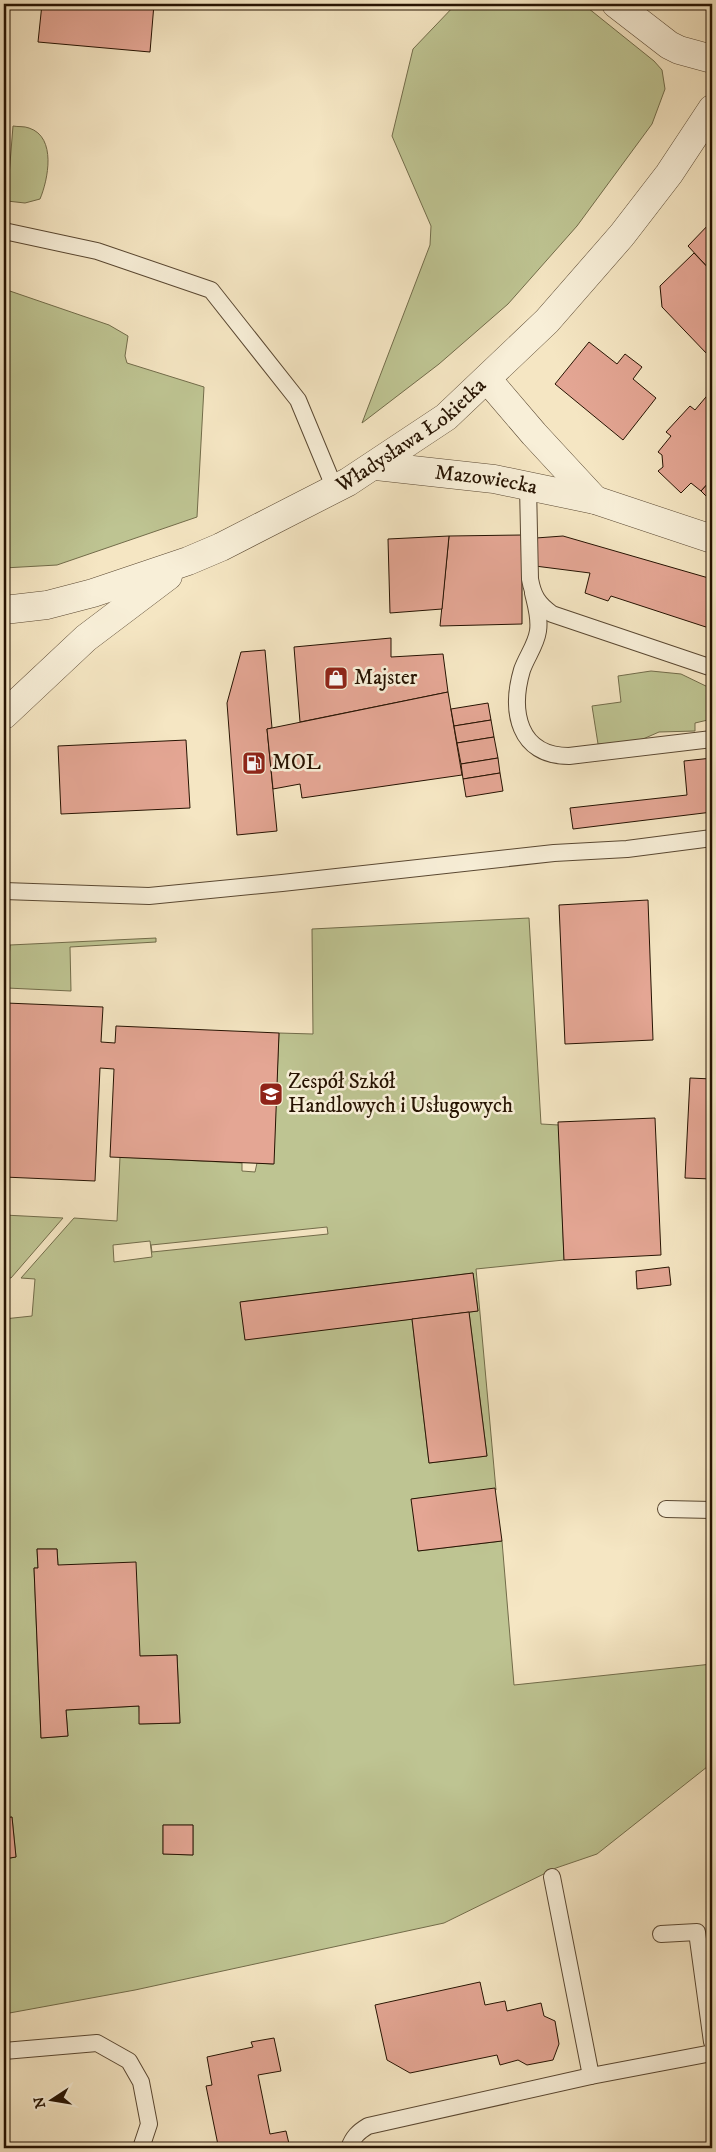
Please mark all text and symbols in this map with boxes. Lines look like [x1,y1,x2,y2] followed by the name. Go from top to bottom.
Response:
[331,373,492,499] street label: Władysława Łokietka
[434,460,540,501] street label: Mazowiecka
[323,665,349,691] shop icon: Majster
[354,665,418,691] place label: Majster
[241,750,267,776] fuel station icon: MOL
[272,750,321,776] place label: MOL
[288,1069,513,1119] place label: Zespół Szkół Handlowych i Usługowych
[258,1081,284,1107] school or university icon: Zespół Szkół Handlowych i Usługowych
[28,2074,78,2124] north arrow
[30,2095,50,2110] text: N

